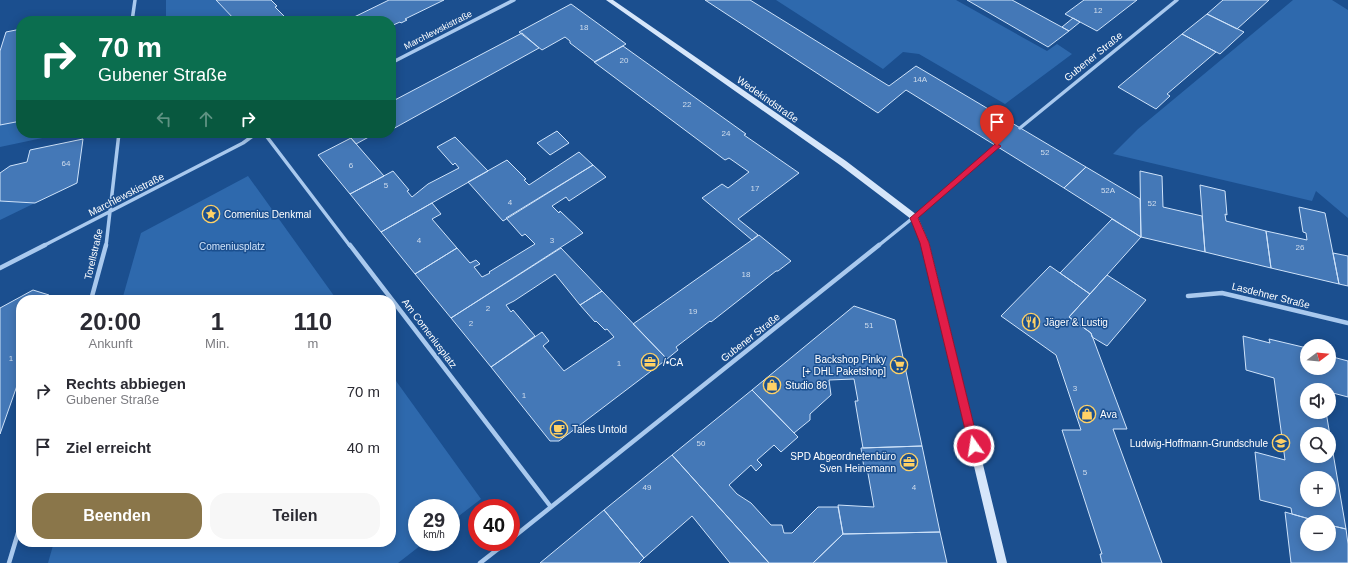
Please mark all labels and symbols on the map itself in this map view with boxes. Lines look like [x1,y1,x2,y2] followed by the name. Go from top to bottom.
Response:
[1094,6,1103,15] house number: 12
[402,9,474,51] street label: Marchlewskistraße
[580,23,589,32] house number: 18
[1062,29,1125,83] street label: Gubener Straße
[620,56,629,65] house number: 20
[735,74,801,125] street label: Wedekindstraße
[913,75,928,84] house number: 14A
[683,100,692,109] house number: 22
[980,105,1014,146] pin
[722,129,731,138] house number: 24
[1041,148,1050,157] house number: 52
[62,159,71,168] house number: 64
[349,161,354,170] house number: 6
[87,170,166,218] street label: Marchlewskistraße
[384,181,389,190] house number: 5
[751,184,760,193] house number: 17
[1101,186,1116,195] house number: 52A
[508,198,513,207] house number: 4
[1148,199,1157,208] house number: 52
[201,204,221,224] place icon: Comenius Denkmal
[224,209,311,220] place label: Comenius Denkmal
[82,227,105,281] street label: Torellstraße
[417,236,422,245] house number: 4
[550,236,555,245] house number: 3
[199,241,265,252] park label: Comeniusplatz
[1296,243,1305,252] house number: 26
[742,270,751,279] house number: 18
[1231,280,1311,311] street label: Lasdehner Straße
[400,296,459,370] street label: Am Comeniusplatz
[486,304,491,313] house number: 2
[689,307,698,316] house number: 19
[719,311,782,364] street label: Gubener Straße
[1021,312,1041,332] restaurant icon: Jäger & Lustig
[1044,317,1108,328] place label: Jäger & Lustig
[469,319,474,328] house number: 2
[865,321,874,330] house number: 51
[1300,339,1336,375] north arrow
[640,352,660,372] office icon: /•CA
[9,354,14,363] house number: 1
[802,354,886,377] place label: Backshop Pinky [+ DHL Paketshop]
[889,355,909,375] supermarket icon: Backshop Pinky [+ DHL Paketshop]
[663,357,684,368] place label: /•CA
[617,359,622,368] house number: 1
[762,375,782,395] shop icon: Studio 86
[785,380,828,391] place label: Studio 86
[1073,384,1078,393] house number: 3
[522,391,527,400] house number: 1
[1077,404,1097,424] shop icon: Ava
[1100,409,1117,420] place label: Ava
[549,419,569,439] cafe icon: Tales Untold
[572,424,627,435] place label: Tales Untold
[953,425,995,467] position arrow
[1271,433,1291,453] school or university icon: Ludwig-Hoffmann-Grundschule
[1130,438,1268,449] place label: Ludwig-Hoffmann-Grundschule
[697,439,706,448] house number: 50
[790,451,896,474] place label: SPD Abgeordnetenbüro Sven Heinemann
[899,452,919,472] office icon: SPD Abgeordnetenbüro Sven Heinemann
[1083,468,1088,477] house number: 5
[643,483,652,492] house number: 49
[912,483,917,492] house number: 4
[468,499,520,551] speed limit sign: 40

